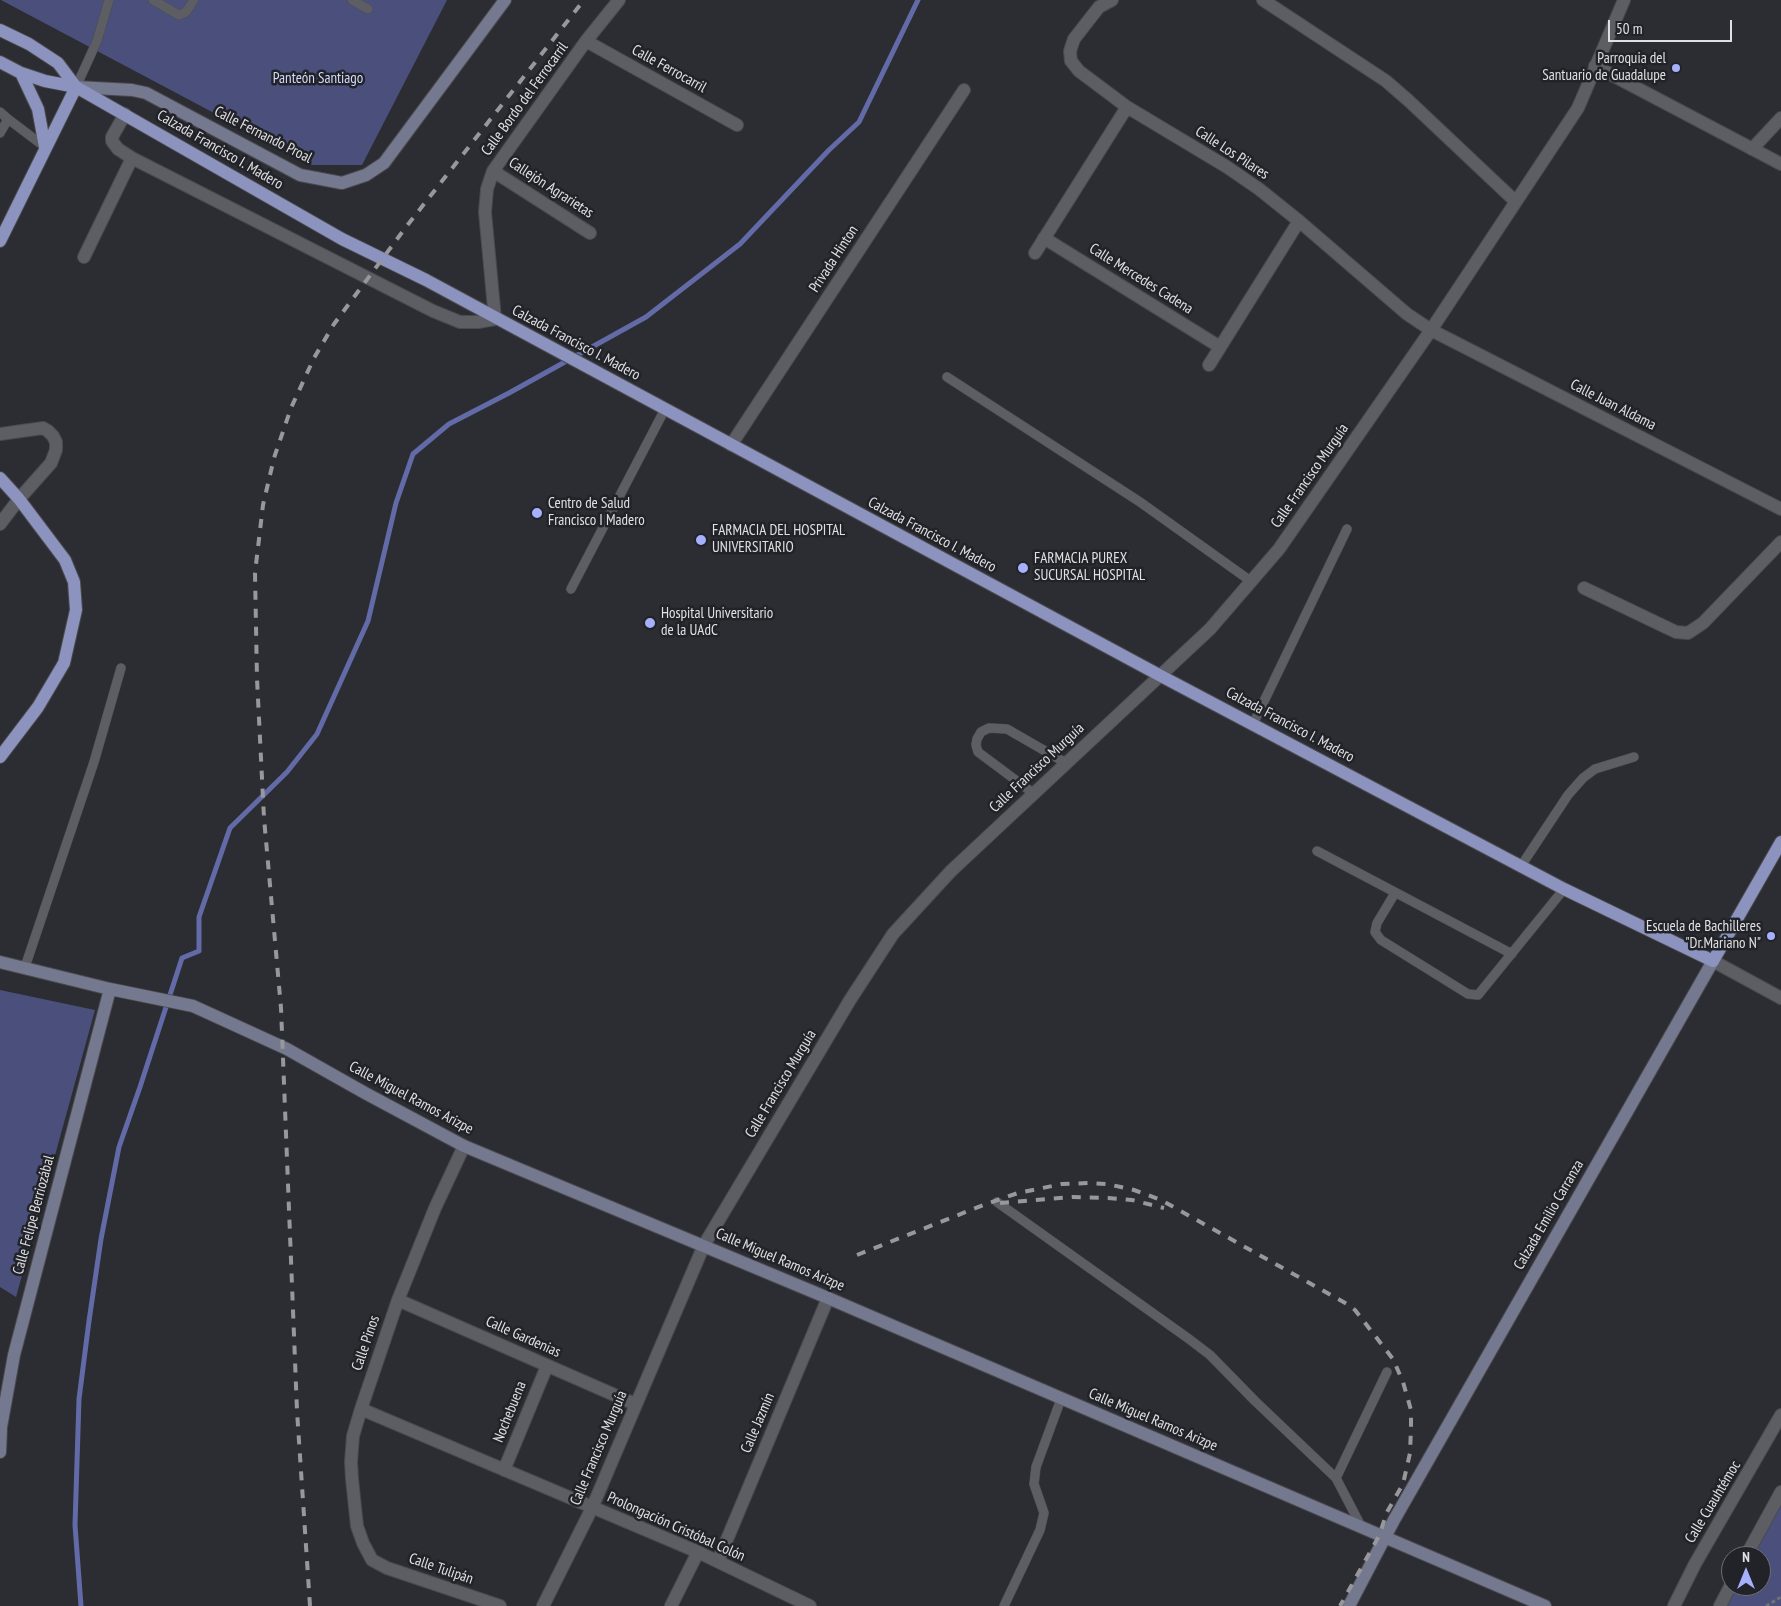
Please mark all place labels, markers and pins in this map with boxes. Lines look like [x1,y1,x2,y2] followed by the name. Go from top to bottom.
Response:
[1542,50,1666,85] place label: Parroquia del Santuario de Guadalupe
[1670,62,1682,74] marker: Parroquia del Santuario de Guadalupe
[548,495,645,530] place label: Centro de Salud Francisco I Madero
[530,506,544,520] marker: Centro de Salud Francisco I Madero
[712,522,845,557] place label: FARMACIA DEL HOSPITAL UNIVERSITARIO
[694,533,708,547] marker: FARMACIA DEL HOSPITAL UNIVERSITARIO
[1034,550,1145,585] place label: FARMACIA PUREX SUCURSAL HOSPITAL
[1016,561,1030,575] marker: FARMACIA PUREX SUCURSAL HOSPITAL
[661,605,773,640] place label: Hospital Universitario de la UAdC
[643,616,657,630] marker: Hospital Universitario de la UAdC
[1646,918,1761,953] place label: Escuela de Bachilleres "Dr.Mariano N"
[1765,930,1777,942] marker: Escuela de Bachilleres "Dr.Mariano N"

